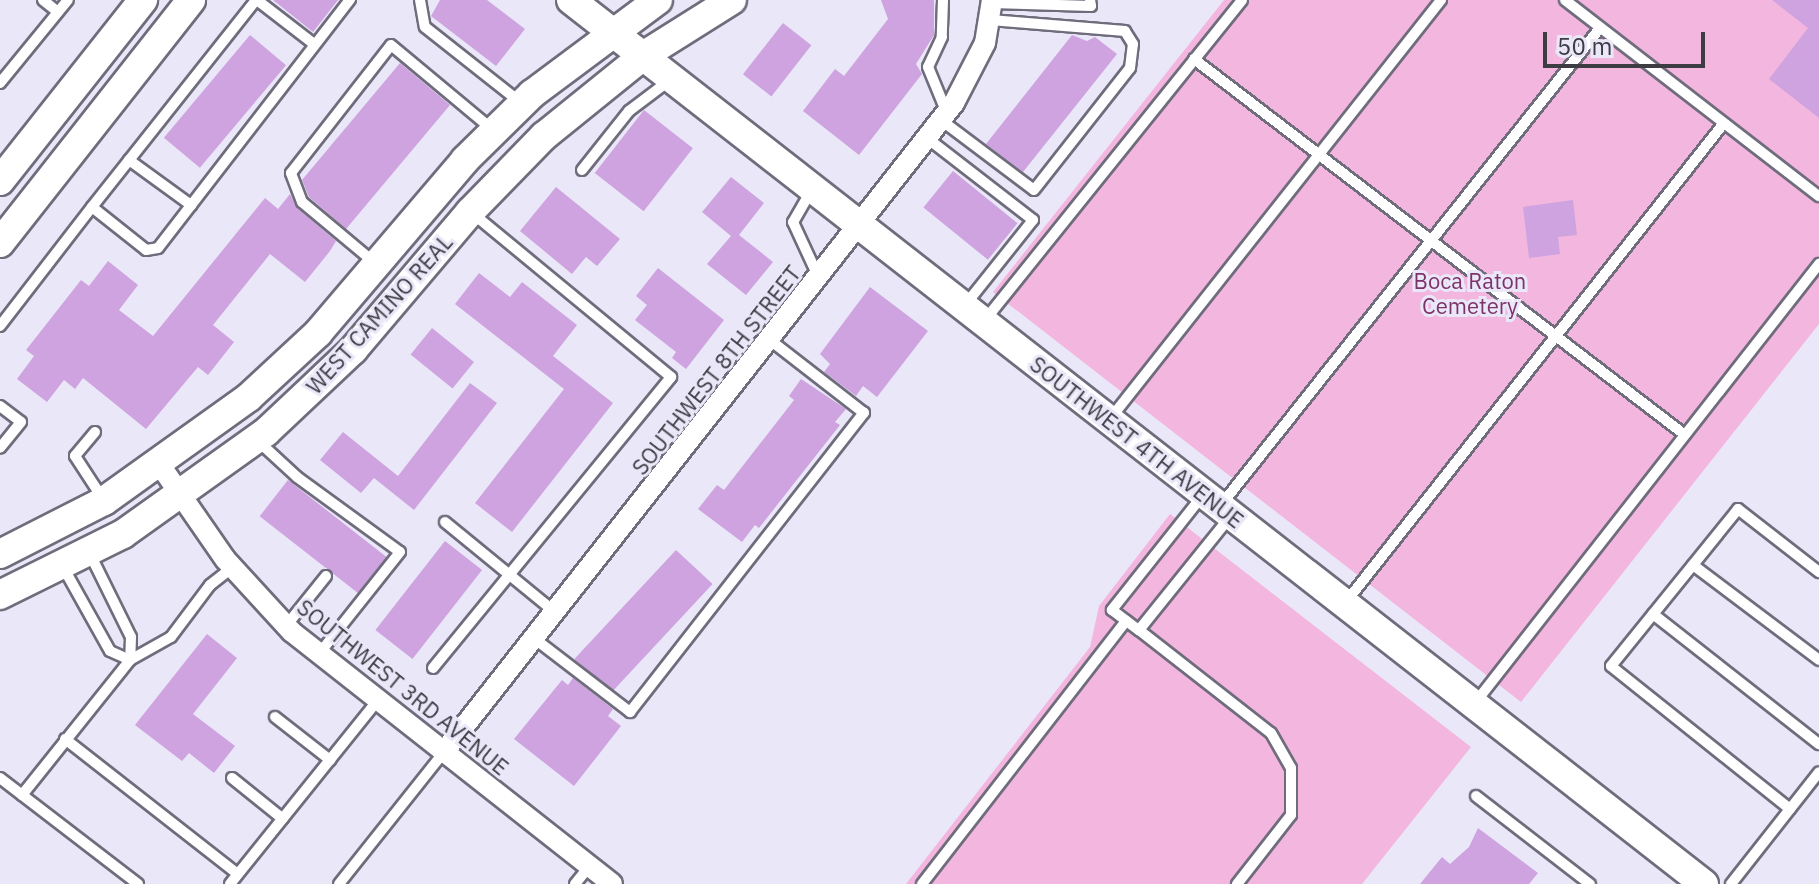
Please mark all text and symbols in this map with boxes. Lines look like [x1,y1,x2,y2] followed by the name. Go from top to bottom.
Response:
[1547,16,1709,66] scale bar
[1557,30,1612,62] text: 50 m
[300,229,458,399] street label: WEST CAMINO REAL
[626,260,806,480] street label: SOUTHWEST 8TH STREET
[1414,267,1526,318] park label: Boca Raton Cemetery
[1025,351,1249,533] street label: SOUTHWEST 4TH AVENUE
[292,594,514,780] street label: SOUTHWEST 3RD AVENUE

